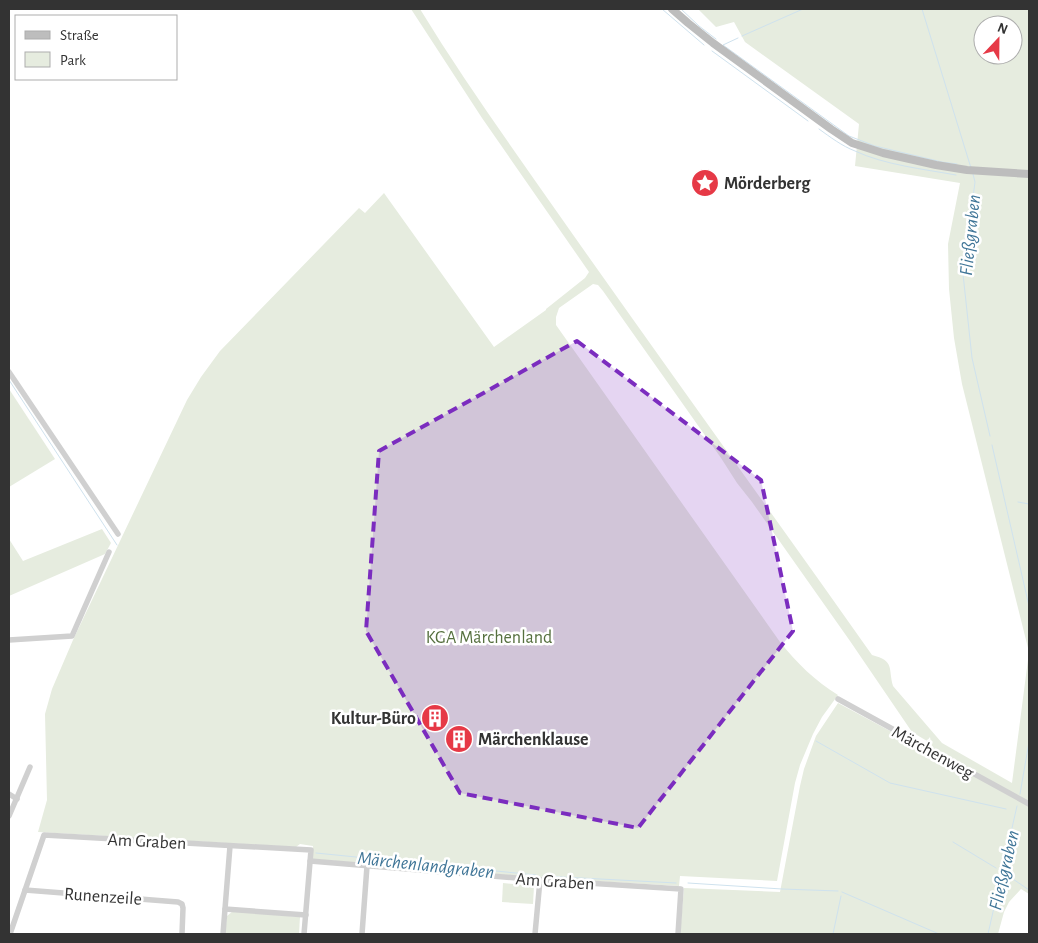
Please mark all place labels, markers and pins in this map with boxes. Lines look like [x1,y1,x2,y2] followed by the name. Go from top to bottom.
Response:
[690,168,720,198] place icon: Mörderberg
[724,175,811,193] place label: Mörderberg
[420,703,450,733] building icon: Kultur-Büro
[331,710,416,728] place label: Kultur-Büro
[444,724,474,754] building icon: Märchenklause
[478,731,589,749] place label: Märchenklause

